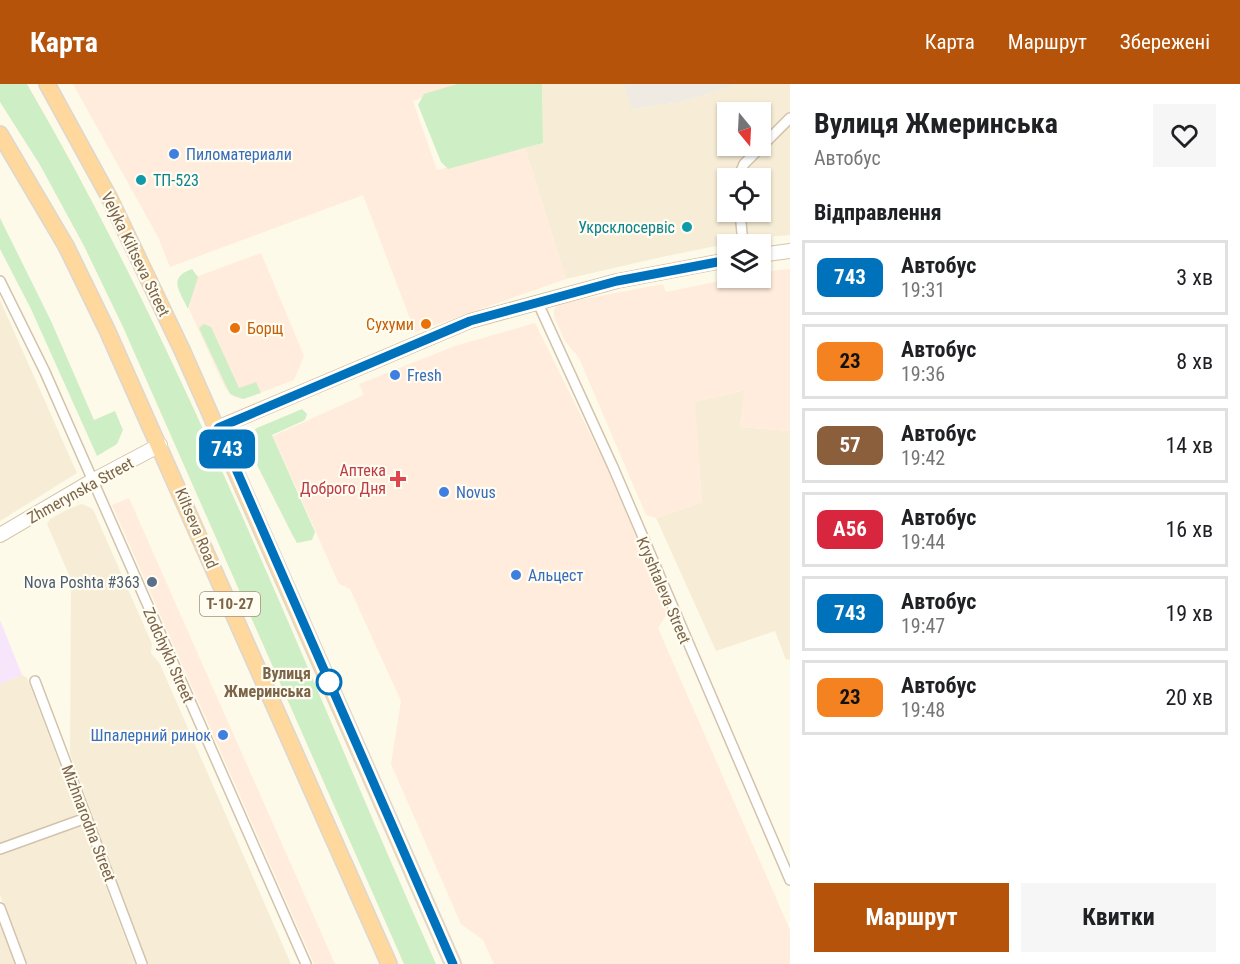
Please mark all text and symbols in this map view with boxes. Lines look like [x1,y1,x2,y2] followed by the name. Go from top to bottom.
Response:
[30,26,98,59] text: Карта
[925,30,975,54] text: Карта
[1008,30,1087,54] text: Маршрут
[1120,30,1210,54] text: Збережені
[717,102,771,156] north arrow
[717,102,771,288] map controls
[1153,104,1216,167] button: heart
[814,107,1058,140] text: Вулиця Жмеринська
[186,145,292,164] place label: Пиломатериали
[814,146,881,170] text: Автобус
[167,147,181,161] marker: Пиломатериали
[717,168,771,222] button: locate
[153,171,199,190] place label: ТП-523
[134,173,148,187] marker: ТП-523
[97,189,174,320] street label: Velyka Kiltseva Street
[814,200,942,225] text: Відправлення
[578,218,675,237] place label: Укрсклосервіс
[680,220,694,234] marker: Укрсклосервіс
[717,234,771,288] button: layers
[901,253,976,278] text: Автобус
[834,265,866,289] text: 743
[1176,265,1213,290] text: 3 хв
[901,278,945,302] text: 19:31
[366,315,414,334] place label: Сухуми
[419,317,433,331] marker: Сухуми
[247,319,284,338] place label: Борщ
[228,321,242,335] marker: Борщ
[901,337,976,362] text: Автобус
[839,349,861,373] text: 23
[1176,349,1213,374] text: 8 хв
[901,362,945,386] text: 19:36
[407,366,442,385] place label: Fresh
[388,368,402,382] marker: Fresh
[901,421,976,446] text: Автобус
[192,430,262,469] line badge: 743
[839,433,861,457] text: 57
[1165,433,1213,458] text: 14 хв
[211,437,243,461] text: 743
[901,446,945,470] text: 19:42
[24,453,137,527] street label: Zhmerynska Street
[300,461,386,498] place label: Аптека Доброго Дня
[391,472,405,486] marker: Аптека Доброго Дня
[456,483,496,502] place label: Novus
[171,485,222,571] street label: Kiltseva Road
[437,485,451,499] marker: Novus
[901,505,976,530] text: Автобус
[833,517,867,541] text: A56
[1165,517,1213,542] text: 16 хв
[901,530,945,554] text: 19:44
[632,534,695,647] street label: Kryshtaleva Street
[528,566,583,585] place label: Альцест
[509,568,523,582] marker: Альцест
[24,573,140,592] place label: Nova Poshta #363
[145,575,159,589] marker: Nova Poshta #363
[901,589,976,614] text: Автобус
[200,592,260,616] road number: Т-10-27
[834,601,866,625] text: 743
[1165,601,1213,626] text: 19 хв
[139,605,198,706] street label: Zodchykh Street
[901,614,945,638] text: 19:47
[224,664,311,701] place label: Вулиця Жмеринська
[316,669,342,695] marker: Вулиця Жмеринська
[901,673,976,698] text: Автобус
[839,685,861,709] text: 23
[1165,685,1213,710] text: 20 хв
[901,698,945,722] text: 19:48
[91,726,211,745] place label: Шпалерний ринок
[216,728,230,742] marker: Шпалерний ринок
[58,762,120,884] street label: Mizhnarodna Street
[814,883,1009,952] button: Маршрут
[1021,883,1216,952] button: Квитки

